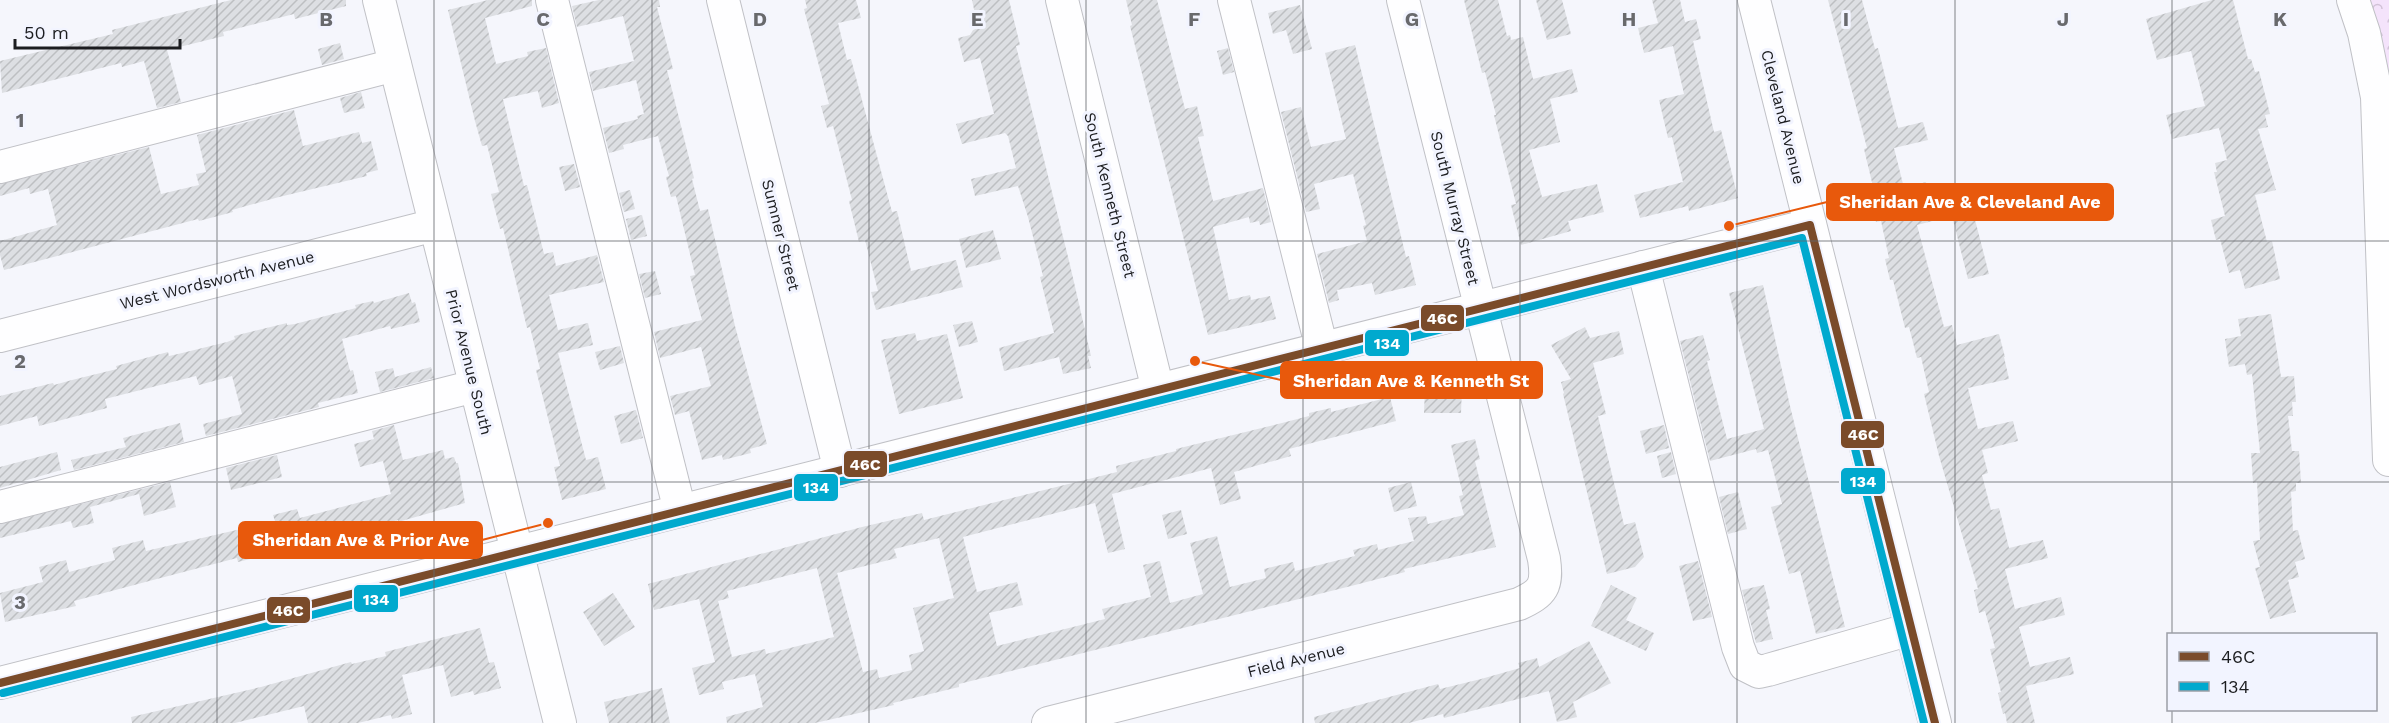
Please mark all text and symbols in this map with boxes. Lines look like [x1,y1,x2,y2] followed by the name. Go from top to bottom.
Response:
[319,7,333,31] text: B
[536,7,550,31] text: C
[753,7,767,31] text: D
[971,7,983,31] text: E
[1188,7,1200,31] text: F
[1405,7,1419,31] text: G
[1622,7,1636,31] text: H
[1843,7,1849,31] text: I
[2057,7,2069,31] text: J
[2273,7,2287,31] text: K
[15,12,180,50] scale bar
[24,22,69,43] text: 50 m
[1757,48,1809,186] street label: Cleveland Avenue
[16,108,24,132] text: 1
[1080,110,1140,280] street label: South Kenneth Street
[1427,129,1483,287] street label: South Murray Street
[758,177,804,293] street label: Sumner Street
[1827,184,2113,220] callout: Sheridan Ave & Cleveland Ave
[1839,191,2101,212] text: Sheridan Ave & Cleveland Ave
[118,247,316,313] street label: West Wordsworth Avenue
[442,287,496,437] street label: Prior Avenue South
[1420,304,1465,332] line badge: 46C
[1426,309,1458,328] text: 46C
[1364,329,1410,357] line badge: 134
[1374,334,1400,353] text: 134
[14,349,26,373] text: 2
[1281,362,1542,398] callout: Sheridan Ave & Kenneth St
[1293,370,1529,391] text: Sheridan Ave & Kenneth St
[1840,420,1885,449] line badge: 46C
[1847,425,1879,444] text: 46C
[843,450,888,478] line badge: 46C
[849,455,881,474] text: 46C
[1840,467,1886,495] line badge: 134
[1850,472,1876,491] text: 134
[793,473,839,502] line badge: 134
[803,478,829,497] text: 134
[239,522,482,558] callout: Sheridan Ave & Prior Ave
[252,529,470,550] text: Sheridan Ave & Prior Ave
[353,584,399,613] line badge: 134
[14,590,26,614] text: 3
[363,590,389,609] text: 134
[266,596,311,624] line badge: 46C
[272,601,304,620] text: 46C
[2167,633,2377,711] legend
[1245,639,1347,681] street label: Field Avenue
[2221,646,2255,667] text: 46C
[2221,676,2250,697] text: 134

